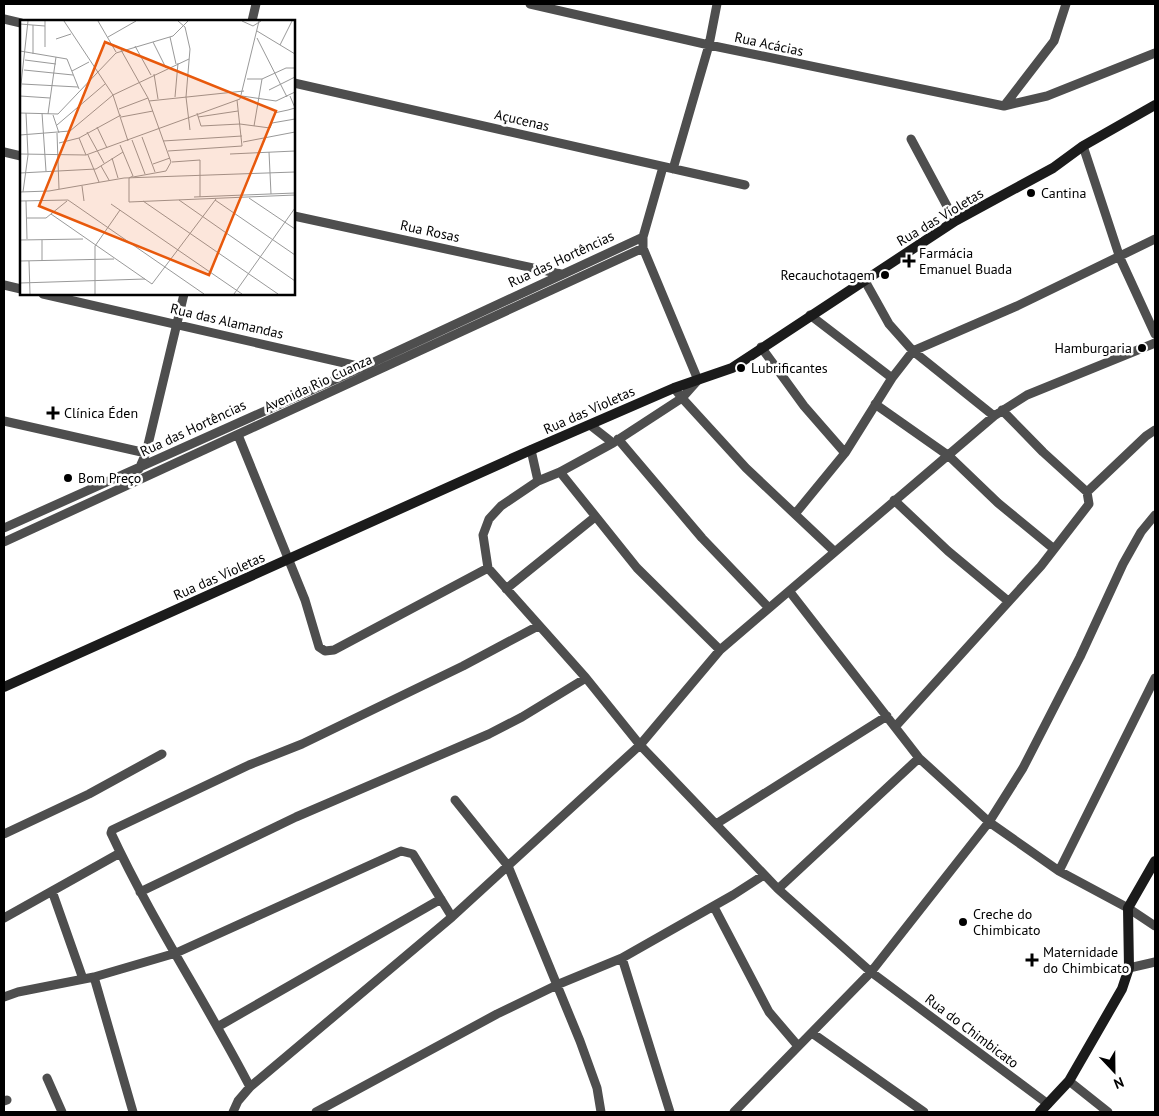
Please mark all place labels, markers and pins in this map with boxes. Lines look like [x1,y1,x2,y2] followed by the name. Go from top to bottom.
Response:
[1041,184,1087,202] place label: Cantina
[1025,187,1037,199] marker: Cantina
[919,244,1012,278] place label: Farmácia Emanuel Buada
[903,255,915,267] marker: Farmácia Emanuel Buada
[780,266,875,284] place label: Recauchotagem
[879,269,891,281] marker: Recauchotagem
[1054,339,1132,357] place label: Hamburgaria
[1136,342,1148,354] marker: Hamburgaria
[751,359,828,377] place label: Lubrificantes
[735,362,747,374] marker: Lubrificantes
[64,404,138,422] place label: Clínica Éden
[46,406,60,420] marker: Clínica Éden
[78,469,141,487] place label: Bom Preço
[62,472,74,484] marker: Bom Preço
[973,905,1040,939] place label: Creche do Chimbicato
[957,916,969,928] marker: Creche do Chimbicato
[1043,943,1129,977] place label: Maternidade do Chimbicato
[1025,953,1039,967] marker: Maternidade do Chimbicato

